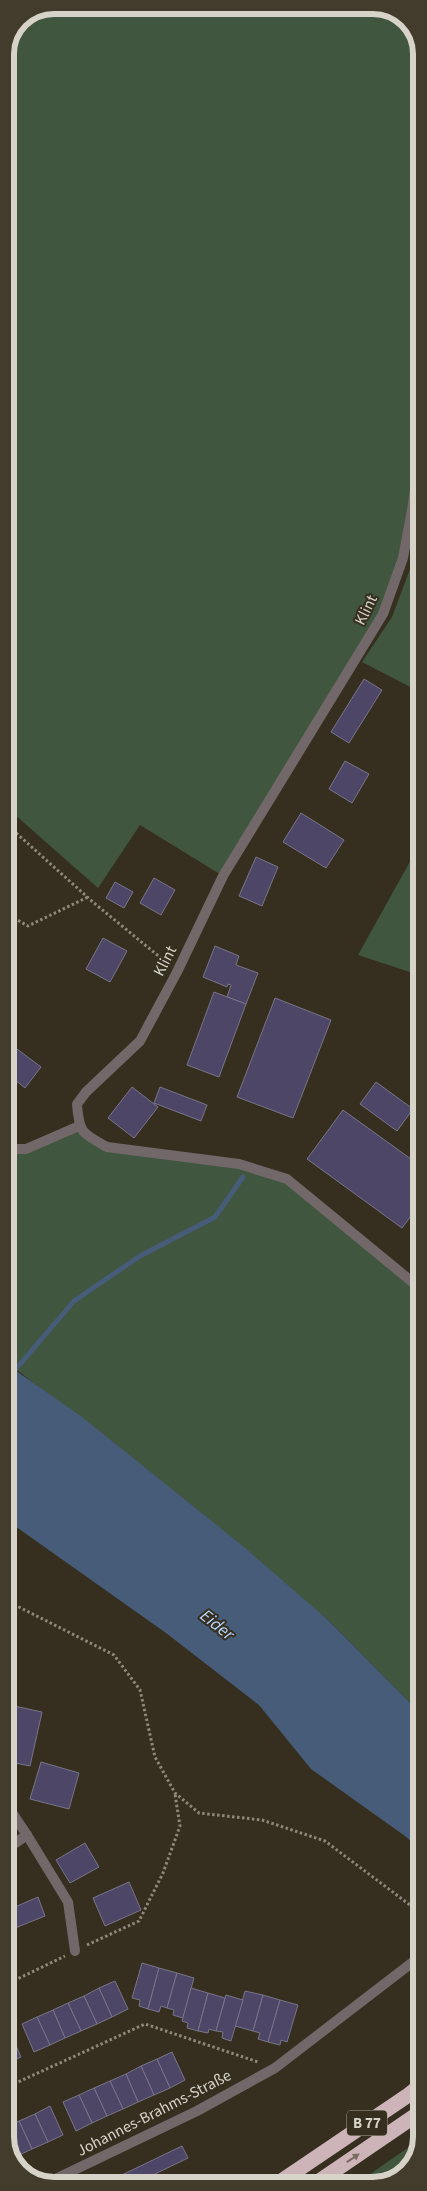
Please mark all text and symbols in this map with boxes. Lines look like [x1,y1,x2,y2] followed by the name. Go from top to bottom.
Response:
[349,591,383,629] street label: Klint
[148,941,182,980] street label: Klint
[194,1603,240,1647] water label: Eider
[73,2064,235,2162] street label: Johannes-Brahms-Straße
[347,2110,387,2136] road number: B 77
[346,2153,359,2163] one-way arrow

